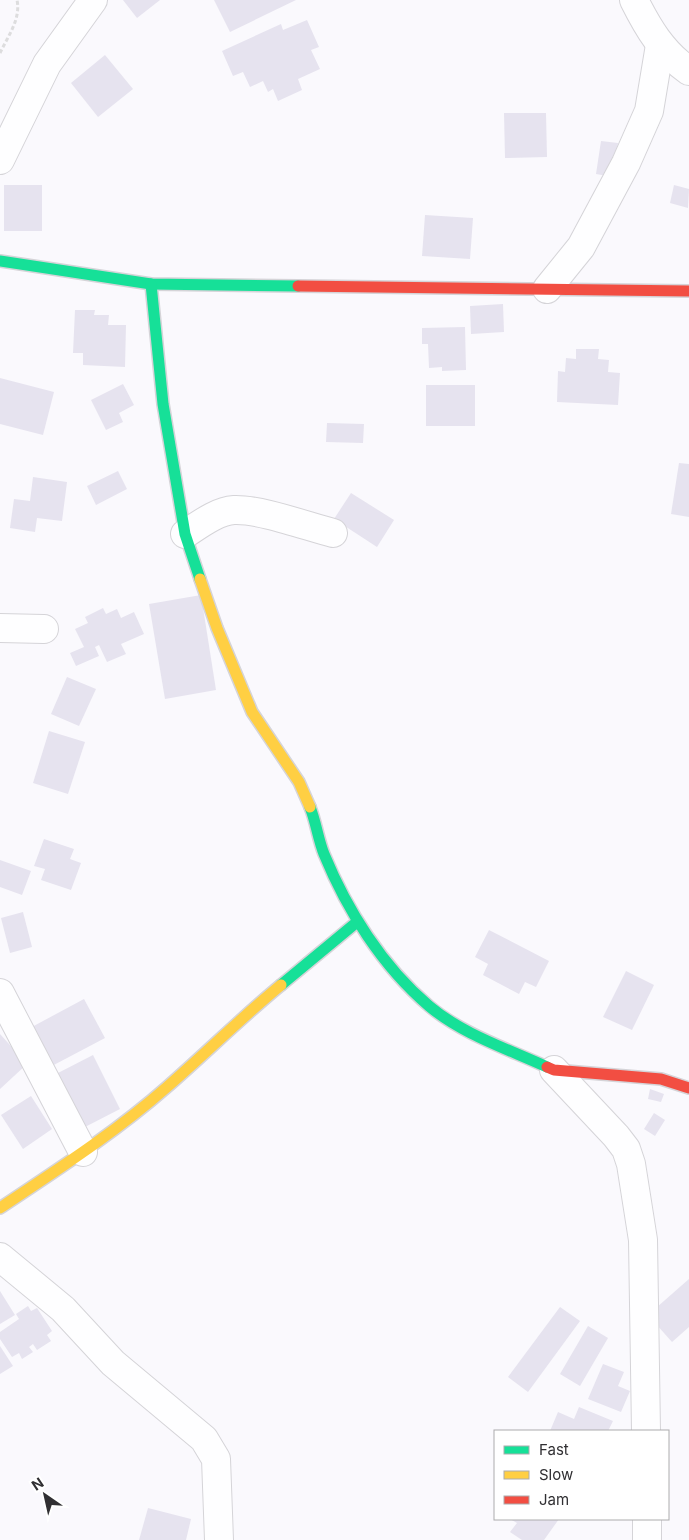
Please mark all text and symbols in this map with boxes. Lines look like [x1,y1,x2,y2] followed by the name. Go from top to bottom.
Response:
[494,1430,669,1520] legend
[539,1440,569,1459] text: Fast
[539,1465,573,1484] text: Slow
[20,1470,70,1520] north arrow
[28,1474,47,1494] text: N
[539,1490,569,1509] text: Jam

